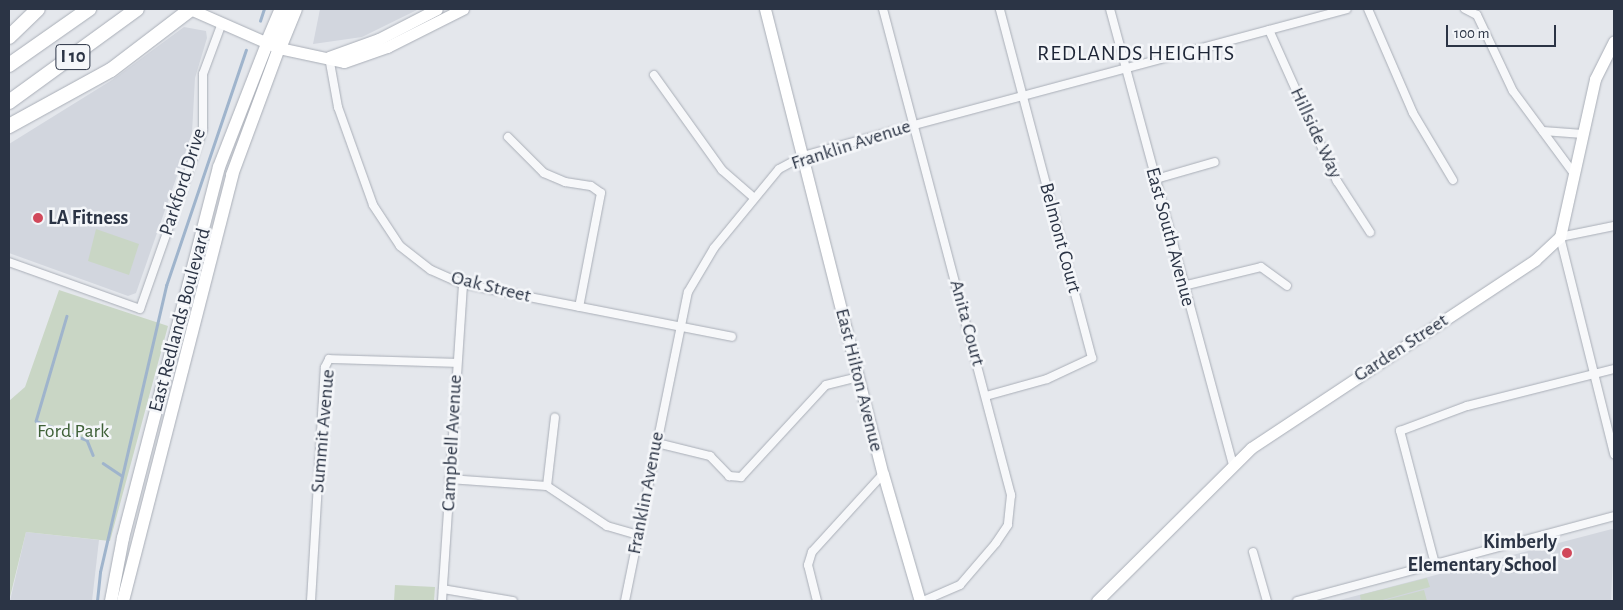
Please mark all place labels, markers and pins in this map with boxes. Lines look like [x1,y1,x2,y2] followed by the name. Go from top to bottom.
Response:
[48,206,128,230] place label: LA Fitness
[32,212,44,224] marker: LA Fitness
[1408,530,1557,577] place label: Kimberly Elementary School
[1561,547,1573,559] marker: Kimberly Elementary School

